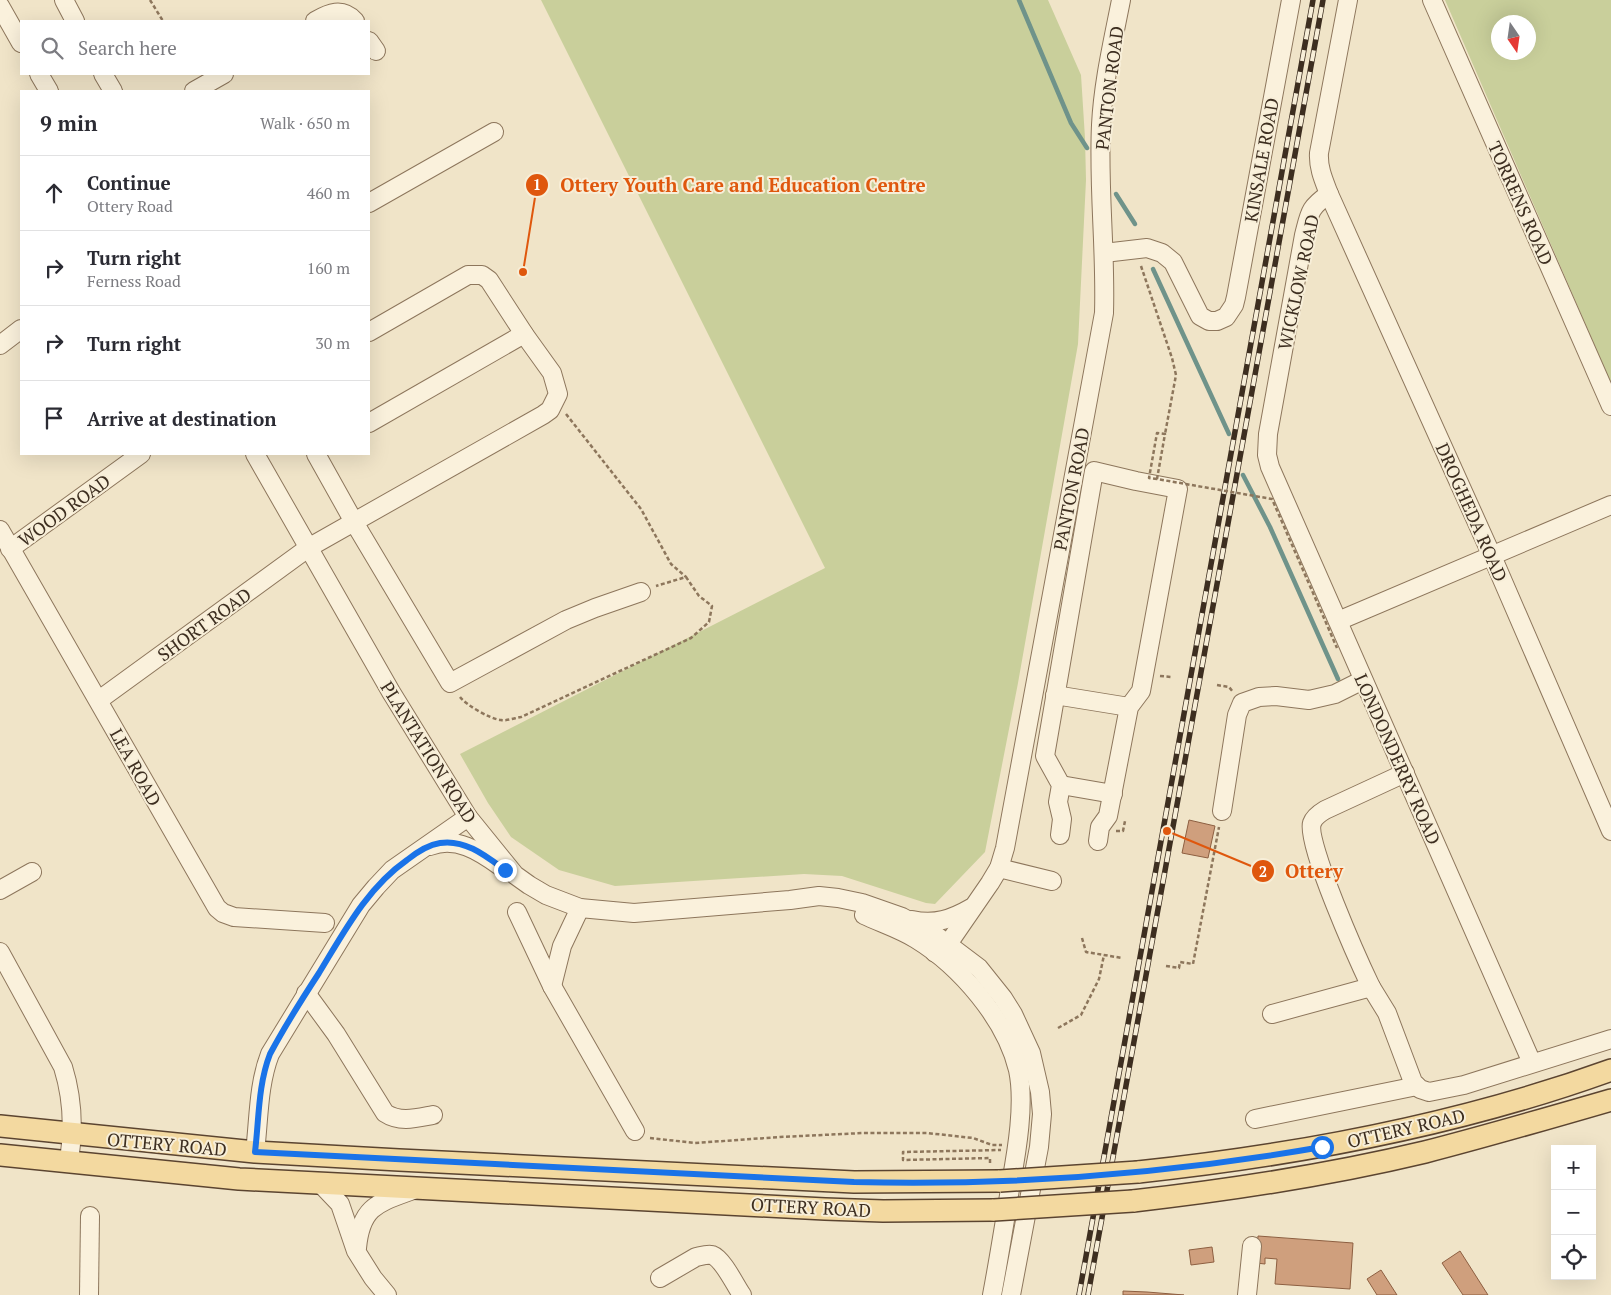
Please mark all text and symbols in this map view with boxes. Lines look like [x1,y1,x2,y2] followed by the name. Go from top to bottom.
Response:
[1491,15,1536,60] north arrow
[20,20,370,75] search box
[1089,25,1129,151] street label: PANTON ROAD
[38,34,66,62] icon: search
[78,35,177,60] text: Search here
[1238,96,1284,224] street label: KINSALE ROAD
[40,109,97,137] text: 9 min
[260,112,350,134] text: Walk · 650 m
[1483,137,1559,269] street label: TORRENS ROAD
[525,168,936,202] callout: Ottery Youth Care and Education Centre
[87,170,171,195] text: Continue
[560,172,926,197] text: Ottery Youth Care and Education Centre
[533,174,541,194] text: 1
[40,179,68,207] icon: ahead
[307,182,350,204] text: 460 m
[87,195,173,217] text: Ottery Road
[1272,212,1324,352] street label: WICKLOW ROAD
[87,245,181,270] text: Turn right
[40,254,68,282] icon: right
[307,257,350,279] text: 160 m
[87,270,181,292] text: Ferness Road
[40,329,68,357] icon: right
[87,331,181,356] text: Turn right
[315,332,350,354] text: 30 m
[40,404,68,432] icon: arrive
[87,406,276,431] text: Arrive at destination
[1047,425,1095,553] street label: PANTON ROAD
[1431,439,1513,585] street label: DROGHEDA ROAD
[13,468,115,552] street label: WOOD ROAD
[152,582,256,666] street label: SHORT ROAD
[1350,670,1446,848] street label: LONDONDERRY ROAD
[376,676,482,828] street label: PLANTATION ROAD
[105,724,167,810] street label: LEA ROAD
[1250,854,1353,888] callout: Ottery
[1285,858,1344,883] text: Ottery
[494,859,517,882] route end
[1259,861,1267,881] text: 2
[1345,1103,1467,1153] street label: OTTERY ROAD
[106,1127,228,1161] street label: OTTERY ROAD
[1311,1136,1334,1159] route start
[1551,1145,1596,1280] map controls
[1551,1145,1596,1190] button: +
[1551,1190,1596,1235] button: −
[750,1192,872,1222] street label: OTTERY ROAD
[1551,1235,1596,1280] button: locate

